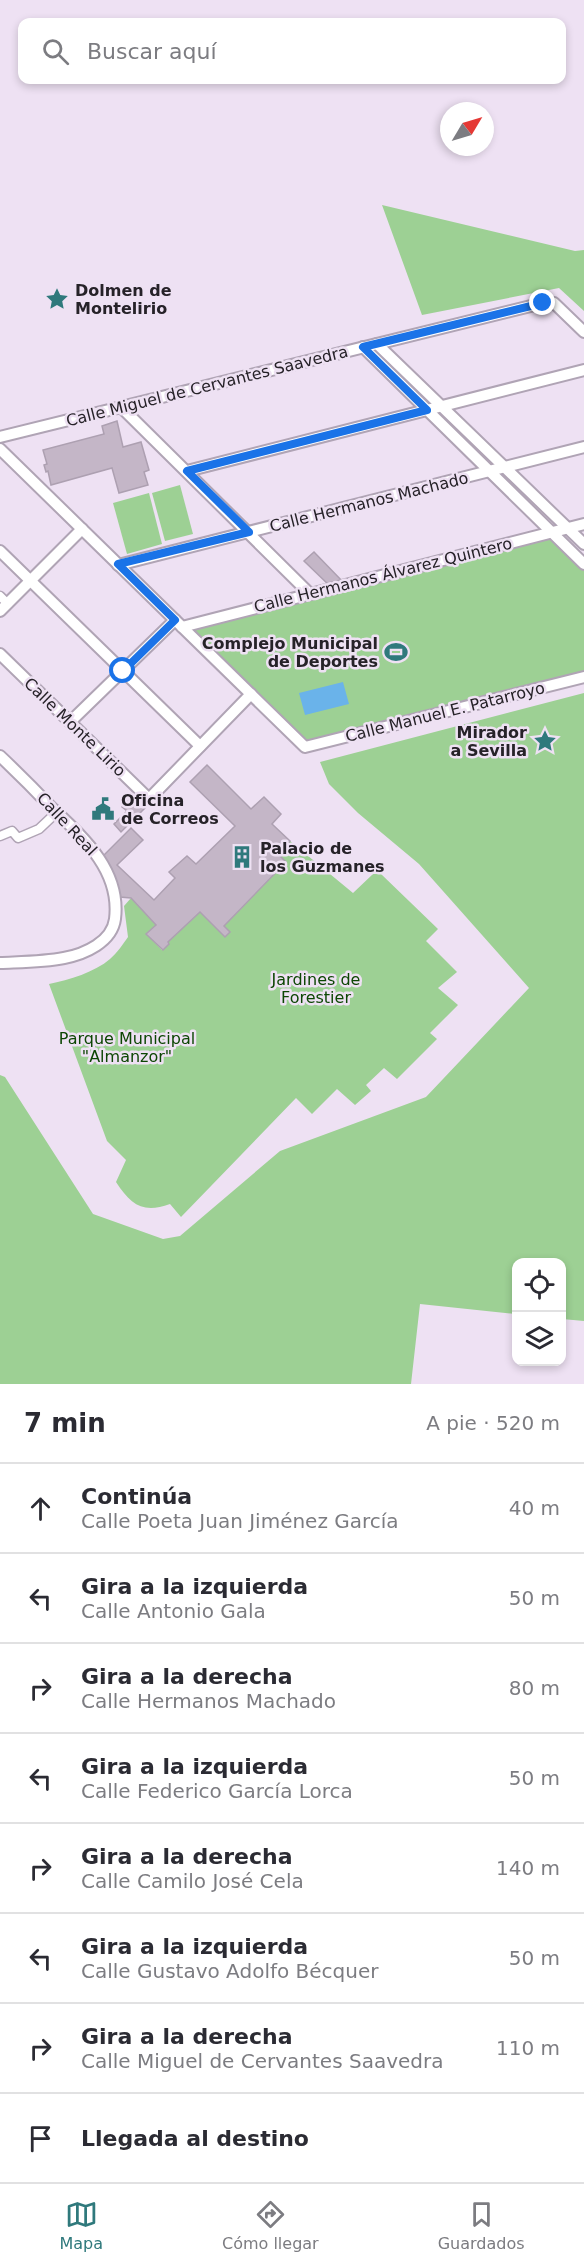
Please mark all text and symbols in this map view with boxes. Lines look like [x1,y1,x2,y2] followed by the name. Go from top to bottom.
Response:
[18,18,566,84] search box
[39,35,72,68] icon: search
[87,39,217,64] text: Buscar aquí
[440,102,494,156] north arrow
[75,281,172,318] place label: Dolmen de Montelirio
[44,286,70,312] place icon: Dolmen de Montelirio
[529,289,555,315] route end
[64,342,350,430] street label: Calle Miguel de Cervantes Saavedra
[268,468,470,536] street label: Calle Hermanos Machado
[252,534,514,616] street label: Calle Hermanos Álvarez Quintero
[202,634,378,671] place label: Complejo Municipal de Deportes
[383,639,409,665] sports icon: Complejo Municipal de Deportes
[109,657,135,683] route start
[20,674,130,780] street label: Calle Monte Lirio
[343,678,547,746] street label: Calle Manuel E. Patarroyo
[451,723,527,760] place label: Mirador a Sevilla
[532,728,558,754] place icon: Mirador a Sevilla
[33,789,101,859] street label: Calle Real
[121,791,219,828] place label: Oficina de Correos
[90,796,116,822] public building icon: Oficina de Correos
[260,839,385,876] place label: Palacio de los Guzmanes
[229,844,255,870] building icon: Palacio de los Guzmanes
[271,970,360,1007] park label: Jardines de Forestier
[59,1029,195,1066] park label: Parque Municipal "Almanzor"
[512,1258,566,1366] map controls
[512,1258,566,1312] button: locate
[512,1312,566,1366] button: layers
[24,1408,106,1438] text: 7 min
[426,1411,560,1435] text: A pie · 520 m
[81,1484,192,1509] text: Continúa
[24,1492,57,1525] icon: ahead
[509,1496,560,1520] text: 40 m
[81,1509,399,1533] text: Calle Poeta Juan Jiménez García
[81,1574,308,1599] text: Gira a la izquierda
[24,1582,57,1615] icon: left
[509,1586,560,1610] text: 50 m
[81,1599,266,1623] text: Calle Antonio Gala
[81,1664,293,1689] text: Gira a la derecha
[24,1672,57,1705] icon: right
[509,1676,560,1700] text: 80 m
[81,1689,336,1713] text: Calle Hermanos Machado
[81,1754,308,1779] text: Gira a la izquierda
[24,1762,57,1795] icon: left
[509,1766,560,1790] text: 50 m
[81,1779,353,1803] text: Calle Federico García Lorca
[81,1844,293,1869] text: Gira a la derecha
[24,1852,57,1885] icon: right
[496,1856,560,1880] text: 140 m
[81,1869,304,1893] text: Calle Camilo José Cela
[81,1934,308,1959] text: Gira a la izquierda
[24,1942,57,1975] icon: left
[509,1946,560,1970] text: 50 m
[81,1959,379,1983] text: Calle Gustavo Adolfo Bécquer
[81,2024,293,2049] text: Gira a la derecha
[24,2032,57,2065] icon: right
[496,2036,560,2060] text: 110 m
[81,2049,443,2073] text: Calle Miguel de Cervantes Saavedra
[24,2122,57,2155] icon: arrive
[81,2126,309,2151] text: Llegada al destino
[59,2198,103,2253] tab: Mapa
[222,2198,319,2253] tab: Cómo llegar
[438,2198,525,2253] tab: Guardados

